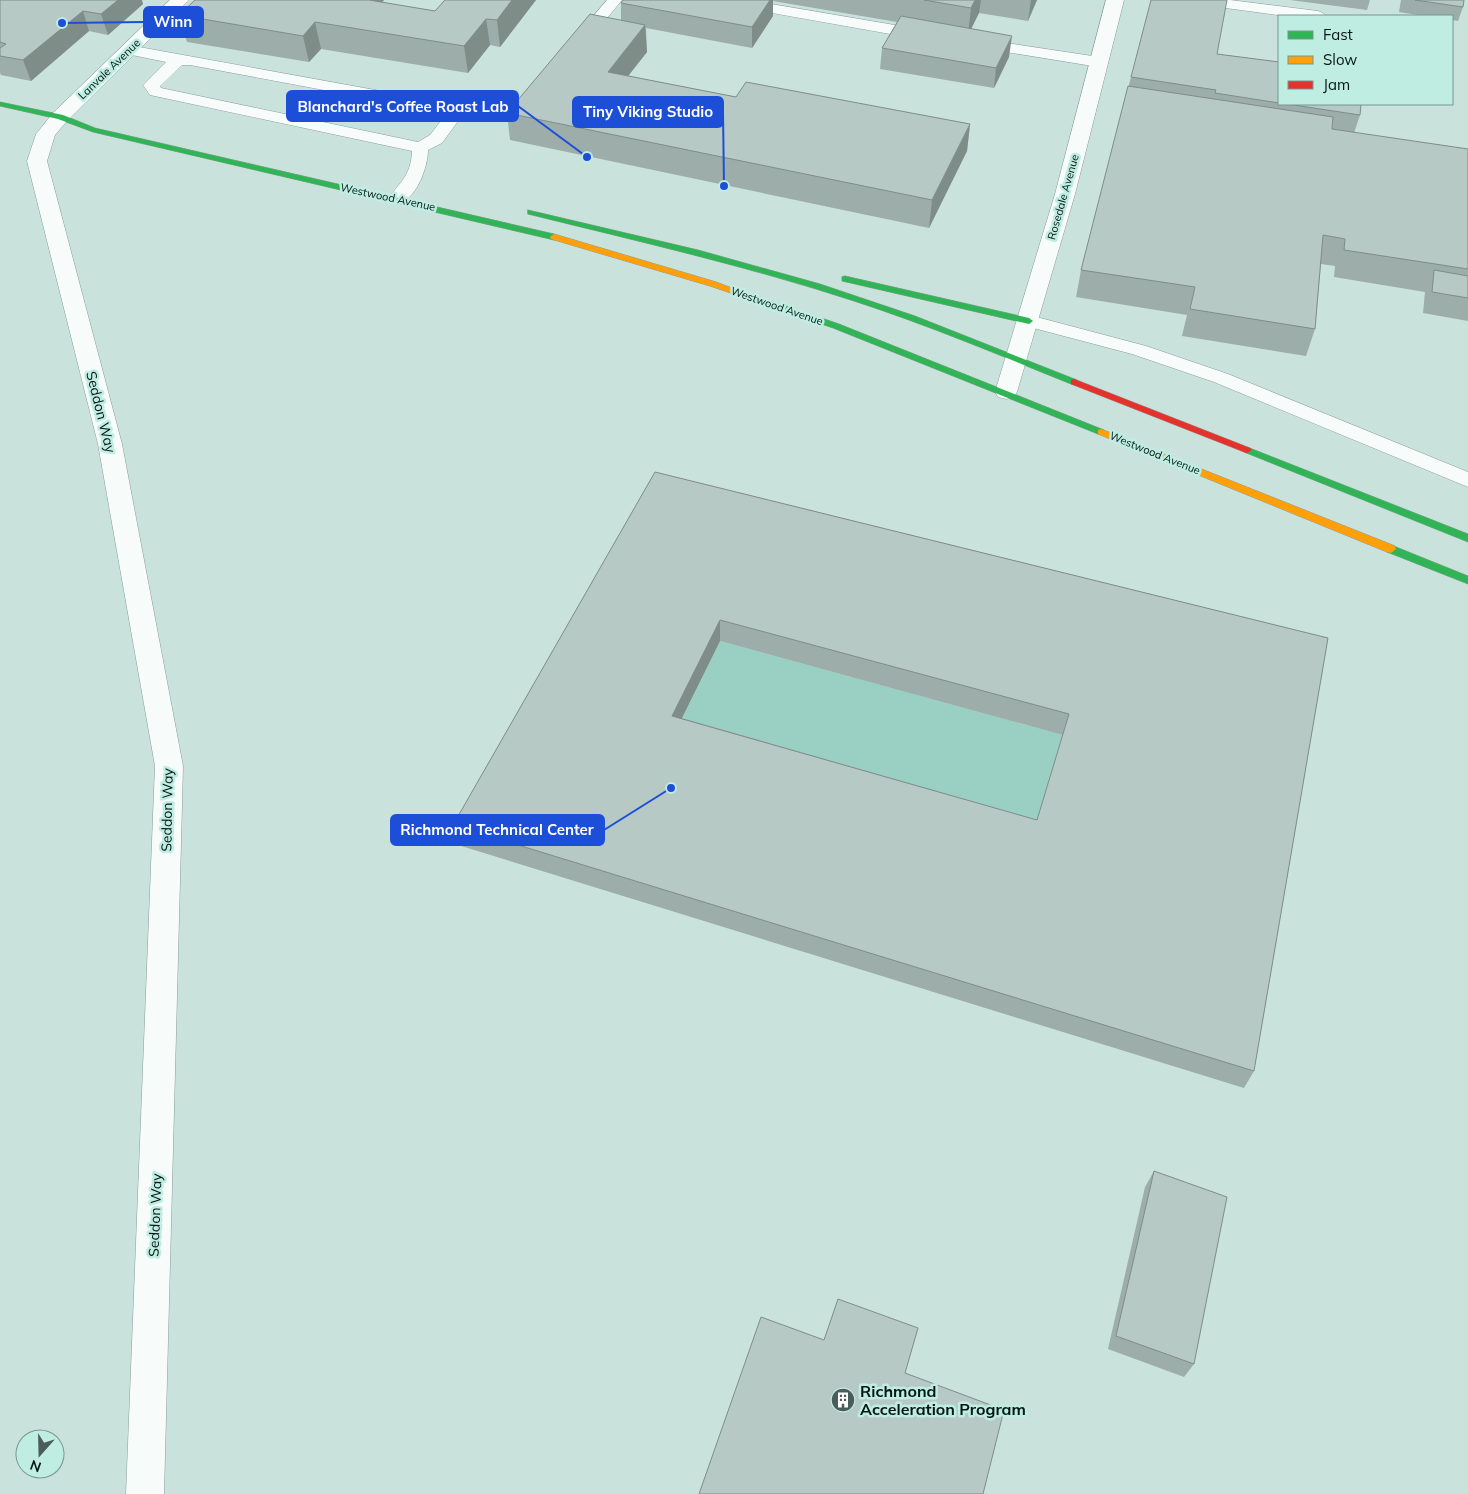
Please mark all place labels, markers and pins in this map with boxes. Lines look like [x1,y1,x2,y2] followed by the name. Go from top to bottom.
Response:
[144,7,203,37] callout: Winn
[287,91,518,121] callout: Blanchard's Coffee Roast Lab
[573,97,723,127] callout: Tiny Viking Studio
[391,815,604,845] callout: Richmond Technical Center
[860,1381,1026,1419] place label: Richmond Acceleration Program
[830,1387,856,1413] building icon: Richmond Acceleration Program

